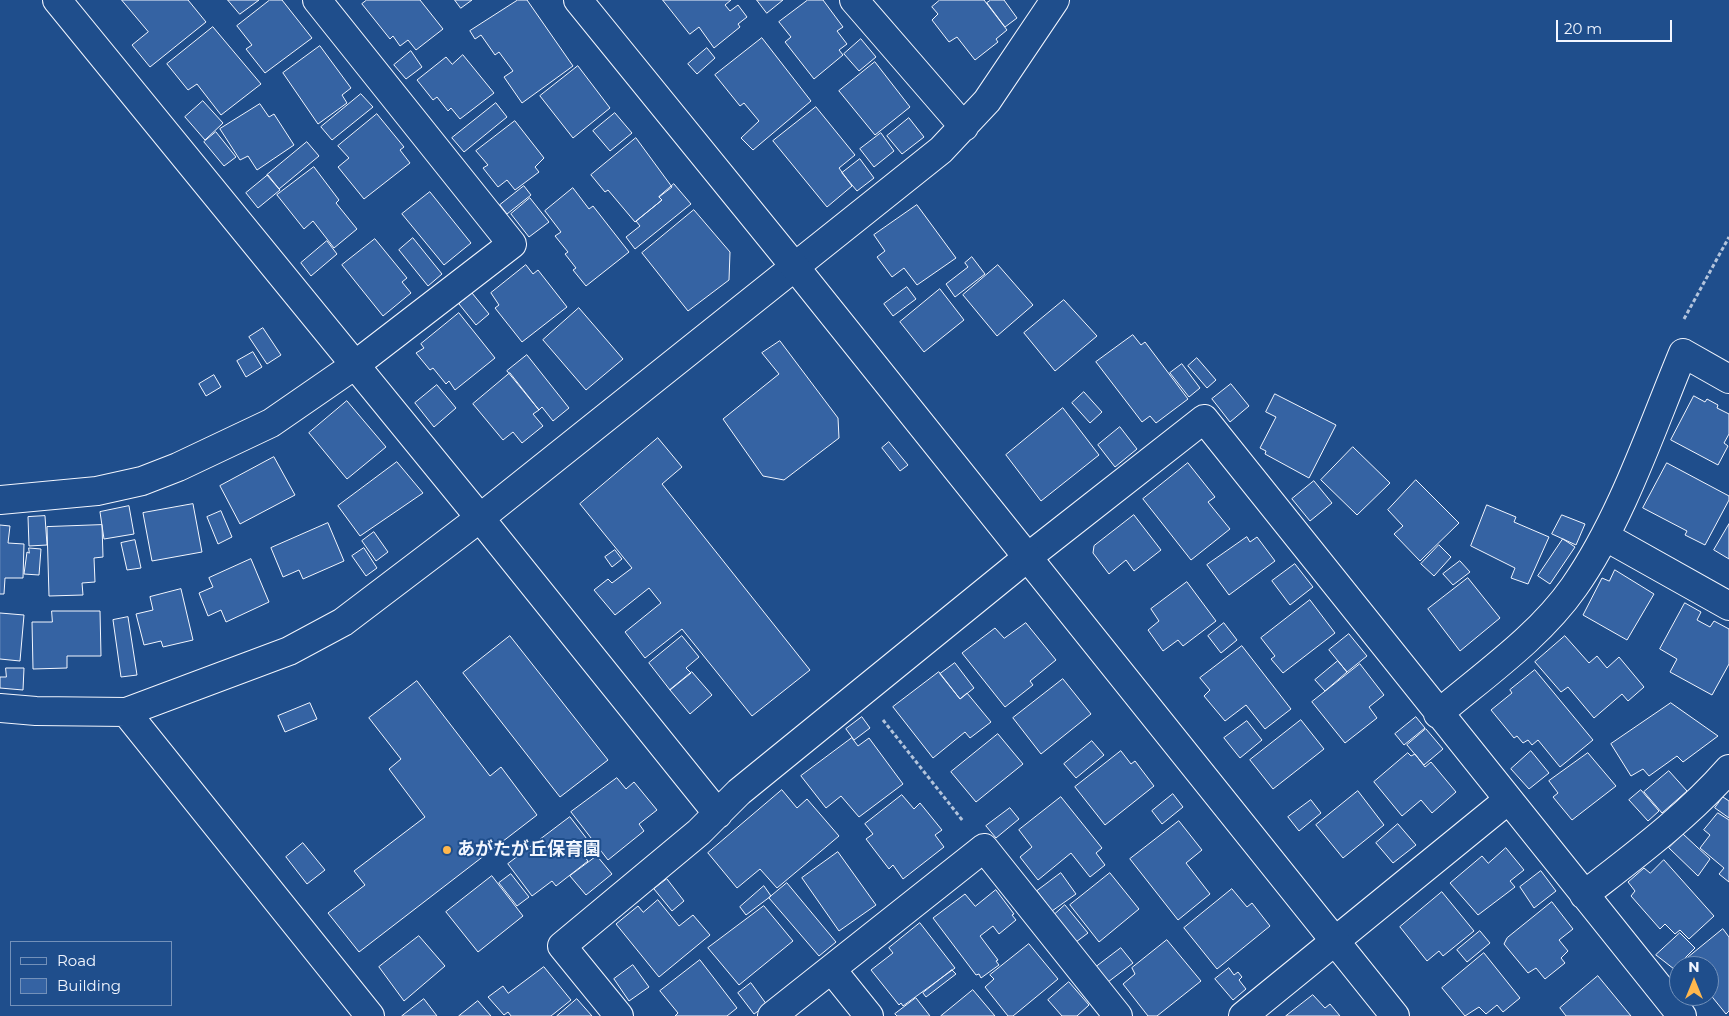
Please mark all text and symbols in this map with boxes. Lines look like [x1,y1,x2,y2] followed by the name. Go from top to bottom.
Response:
[1559,10,1675,42] scale bar
[1564,19,1602,38] text: 20 m
[457,839,601,861] place label: あがたが丘保育園
[441,844,453,856] marker: あがたが丘保育園
[10,941,172,1006] legend
[57,951,96,970] text: Road
[1669,956,1719,1006] north arrow
[1688,958,1700,976] text: N
[57,976,121,995] text: Building

